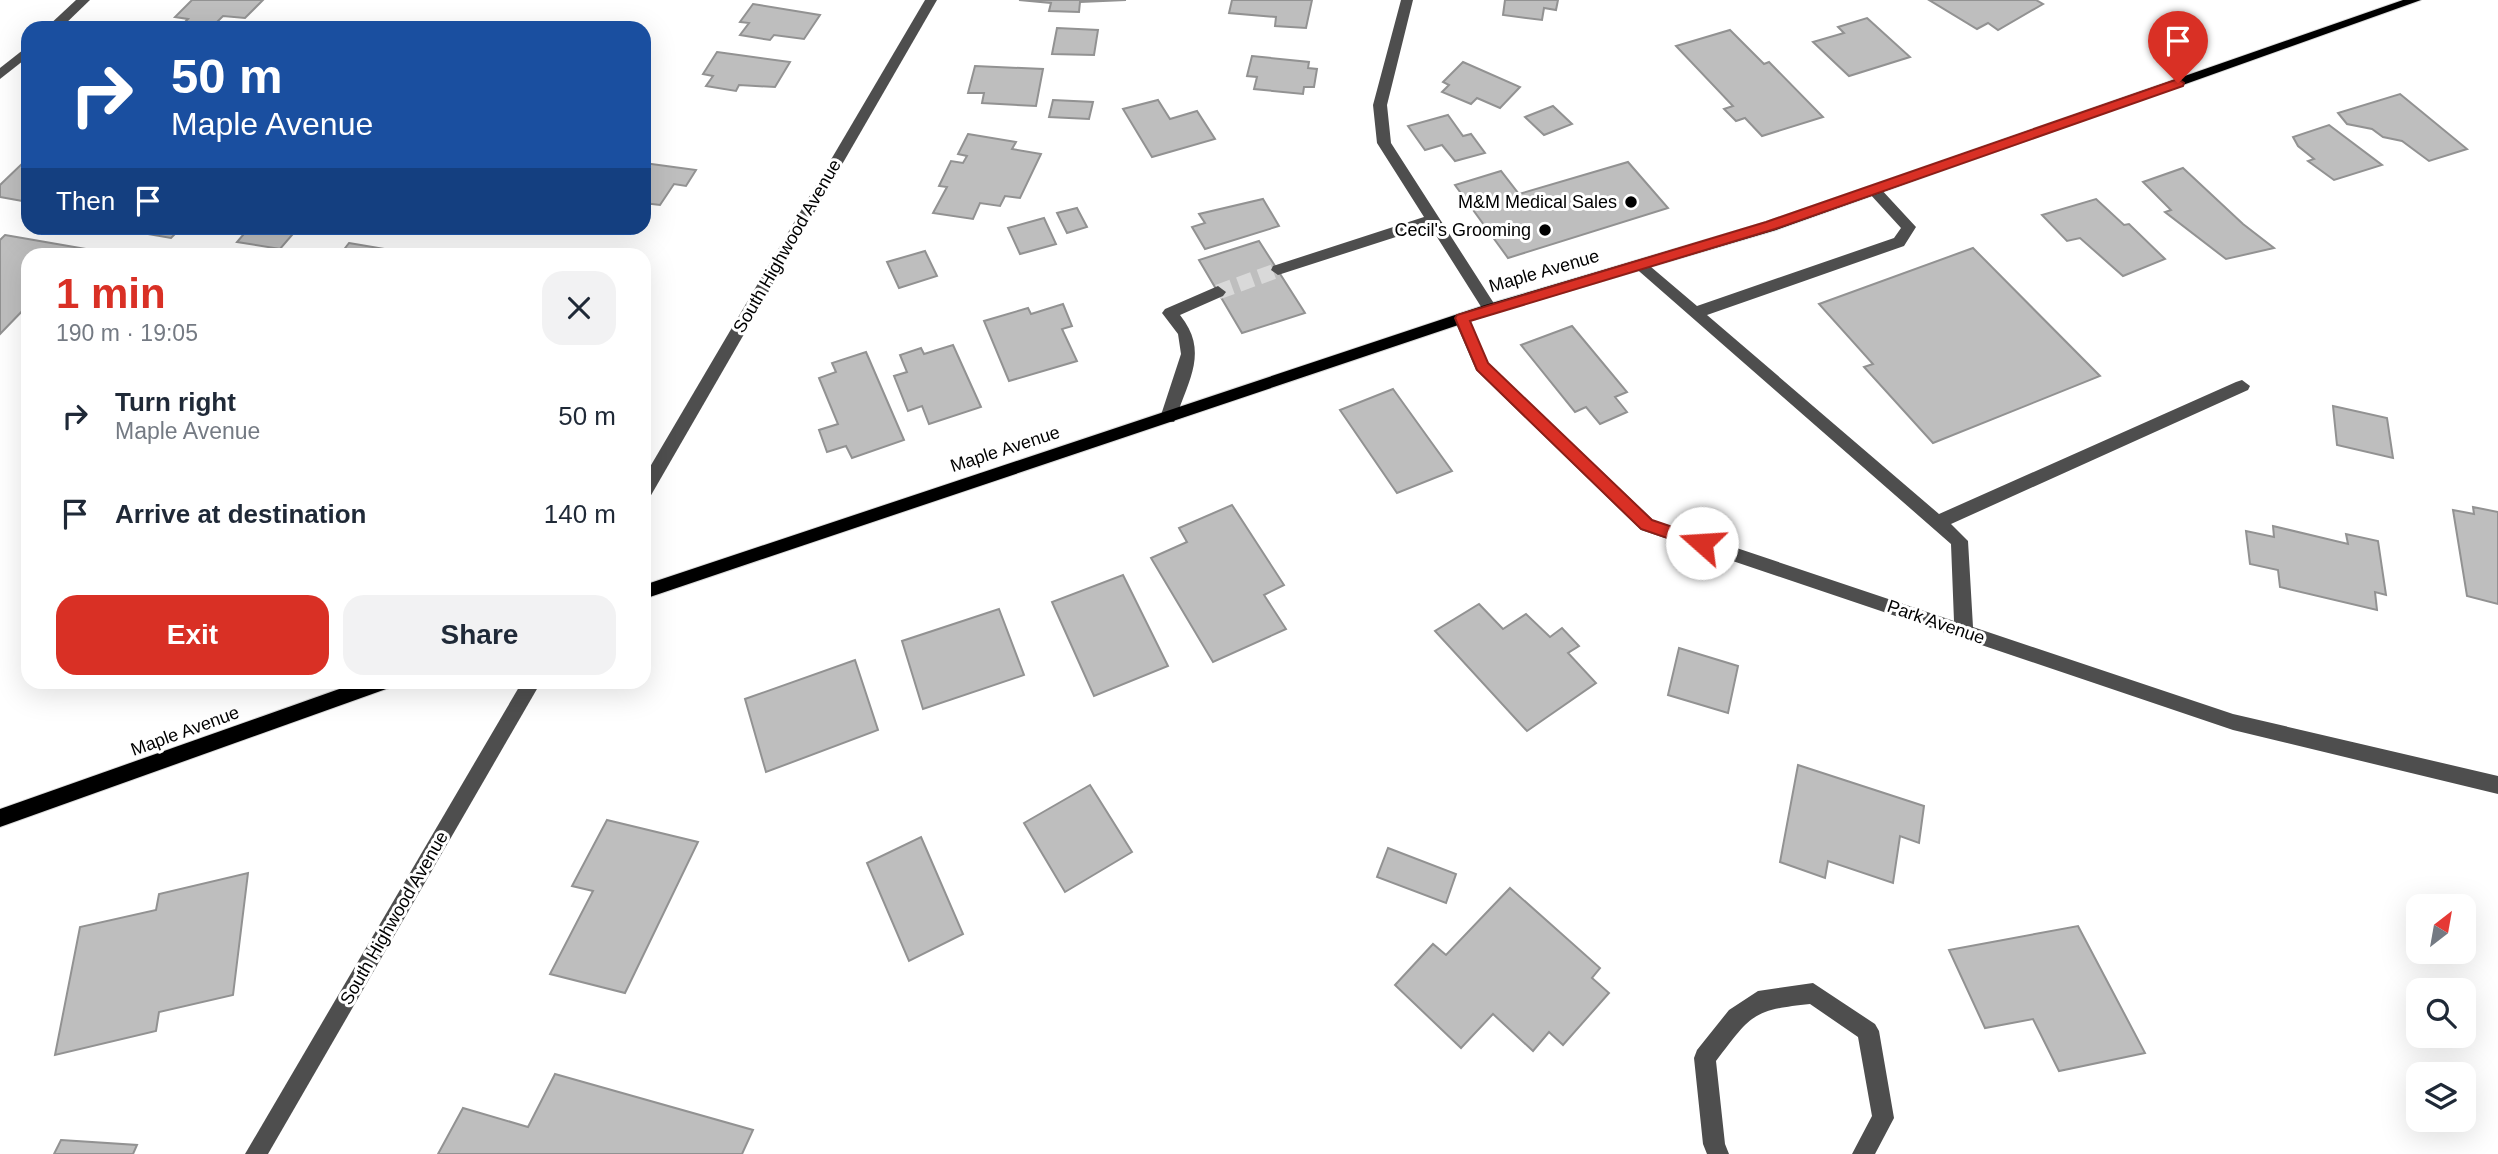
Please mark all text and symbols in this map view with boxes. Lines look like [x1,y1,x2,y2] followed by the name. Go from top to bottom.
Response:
[2148,11,2208,83] pin
[2159,22,2197,60] icon: arrive
[56,49,147,140] icon: right
[171,49,283,103] text: 50 m
[171,106,373,142] text: Maple Avenue
[729,156,845,336] street label: South Highwood Avenue
[129,182,167,220] icon: arrive
[56,186,115,216] text: Then
[1458,192,1617,212] place label: M&M Medical Sales
[1623,194,1639,210] marker: M&M Medical Sales
[1395,220,1531,240] place label: Cecil's Grooming
[1537,222,1553,238] marker: Cecil's Grooming
[1487,246,1601,296] street label: Maple Avenue
[56,270,166,317] text: 1 min
[542,271,616,345] button: close
[56,320,198,346] text: 190 m · 19:05
[115,387,236,417] text: Turn right
[56,397,94,435] icon: right
[558,401,616,431] text: 50 m
[115,418,260,444] text: Maple Avenue
[948,422,1062,476] street label: Maple Avenue
[56,495,94,533] icon: arrive
[115,499,366,529] text: Arrive at destination
[544,499,616,529] text: 140 m
[1665,506,1739,580] position arrow
[56,595,329,675] button: Exit
[343,595,616,675] button: Share
[1885,596,1987,648] street label: Park Avenue
[128,702,242,760] street label: Maple Avenue
[336,828,452,1008] street label: South Highwood Avenue
[2406,894,2476,964] north arrow
[2406,894,2476,1132] map controls
[2406,978,2476,1048] button: search
[2406,1062,2476,1132] button: layers

